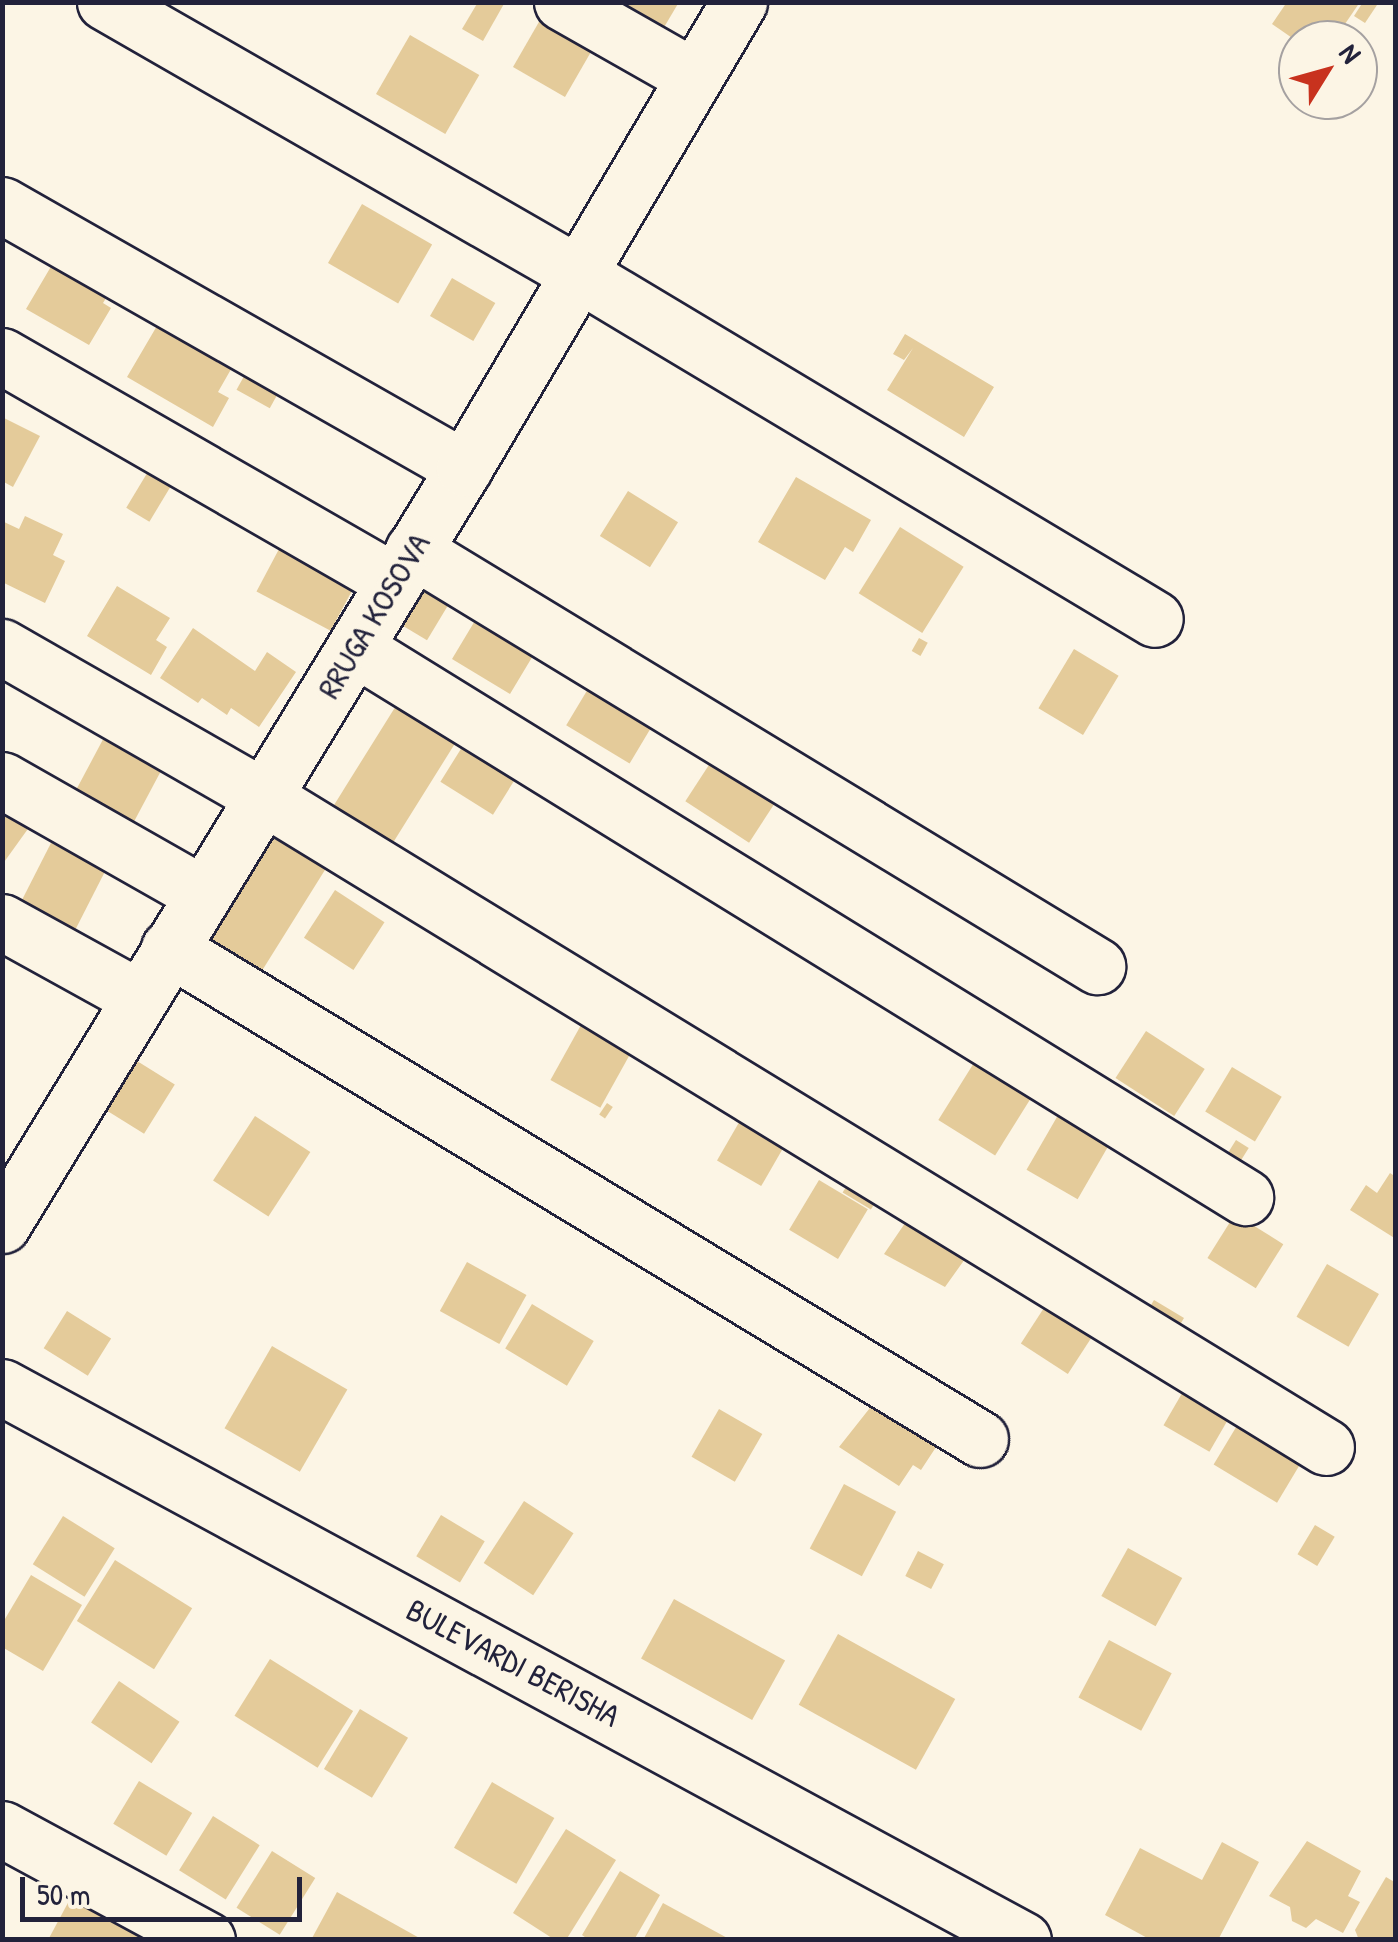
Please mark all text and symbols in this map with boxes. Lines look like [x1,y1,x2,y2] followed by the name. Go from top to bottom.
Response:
[1278,20,1378,120] north arrow
[1331,36,1370,71] text: N
[310,527,438,705] street label: RRUGA KOSOVA
[400,1591,626,1735] street label: BULEVARDI BERISHA
[25,1857,308,1919] scale bar
[37,1874,90,1914] text: 50 m

